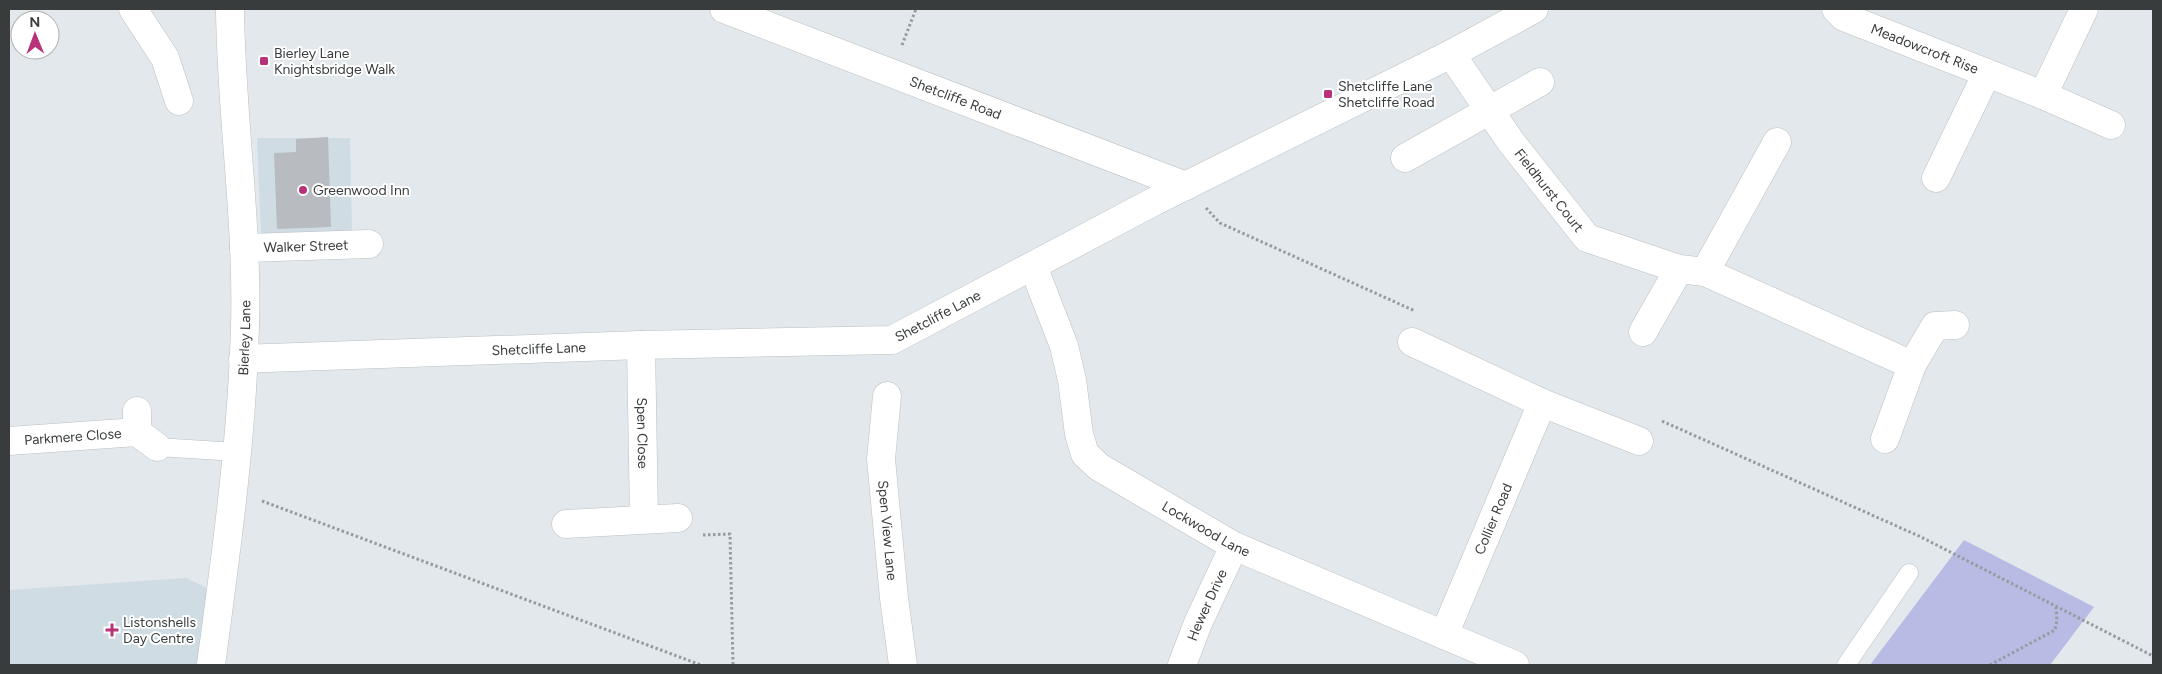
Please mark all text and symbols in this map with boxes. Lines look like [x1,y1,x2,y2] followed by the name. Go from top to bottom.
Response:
[10,10,60,60] north arrow
[29,14,40,31] text: N
[1868,20,1981,78] street label: Meadowcroft Rise
[274,45,395,78] place label: Bierley Lane Knightsbridge Walk
[258,55,270,67] marker: Bierley Lane Knightsbridge Walk
[907,72,1004,123] street label: Shetcliffe Road
[1338,78,1435,111] place label: Shetcliffe Lane Shetcliffe Road
[1322,88,1334,100] marker: Shetcliffe Lane Shetcliffe Road
[1511,145,1587,235] street label: Fieldhurst Court
[313,182,410,199] place label: Greenwood Inn
[297,184,309,196] marker: Greenwood Inn
[263,236,349,256] street label: Walker Street
[892,286,984,345] street label: Shetcliffe Lane
[234,300,254,376] street label: Bierley Lane
[491,338,587,359] street label: Shetcliffe Lane
[633,397,652,469] street label: Spen Close
[24,425,122,448] street label: Parkmere Close
[875,480,901,582] street label: Spen View Lane
[1470,481,1516,557] street label: Collier Road
[1159,497,1253,560] street label: Lockwood Lane
[1183,566,1231,643] street label: Hewer Drive
[123,614,196,647] place label: Listonshells Day Centre
[105,623,119,637] marker: Listonshells Day Centre

